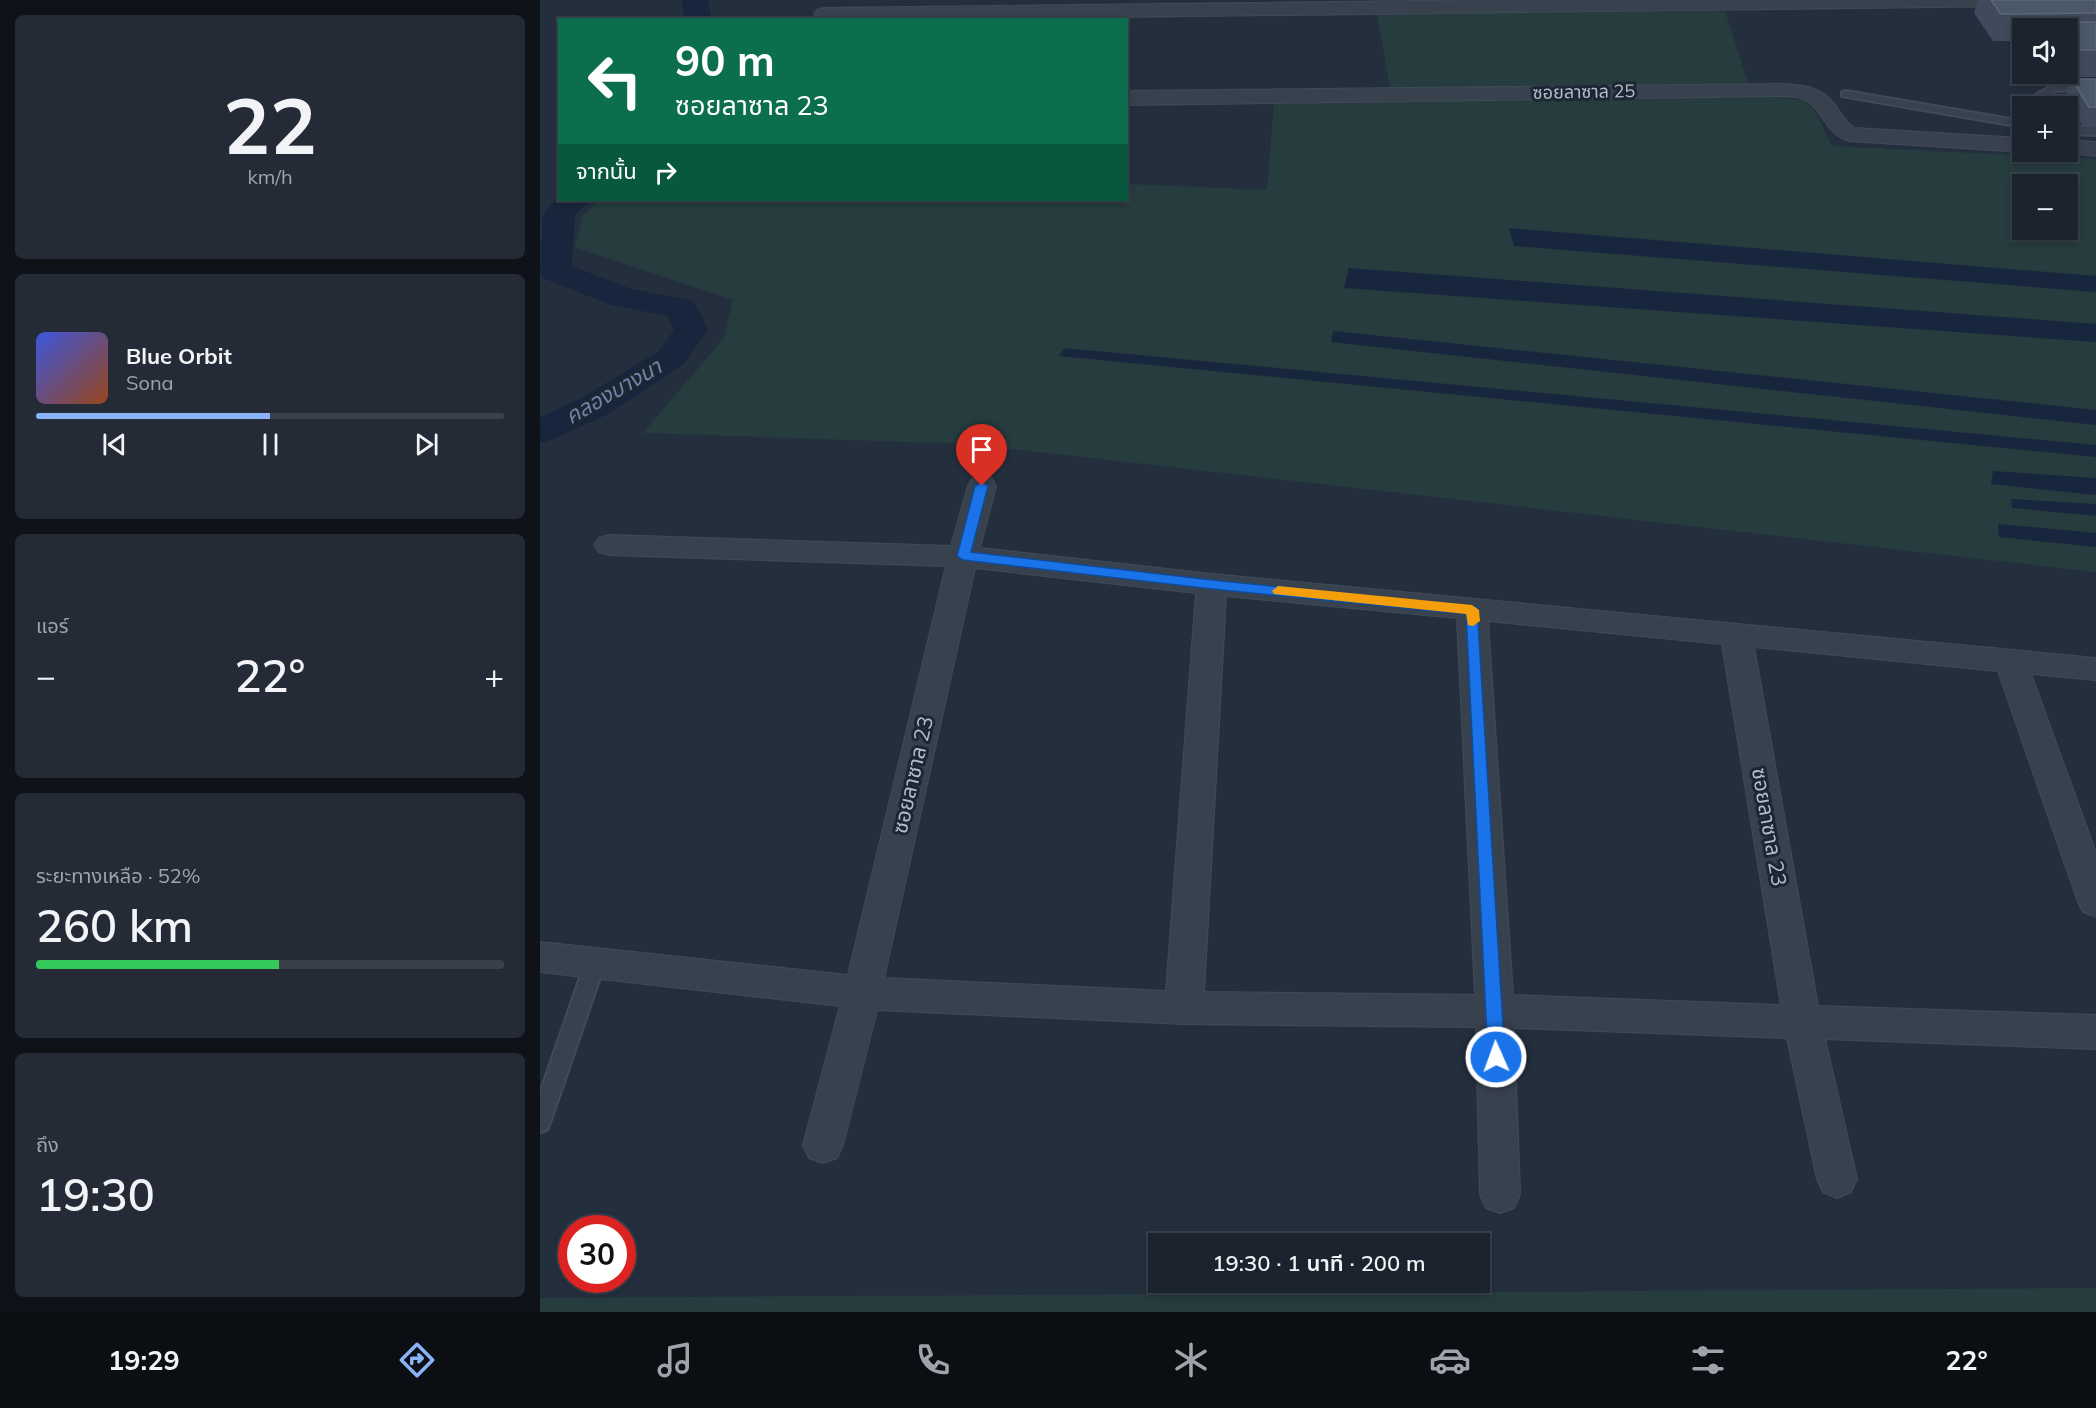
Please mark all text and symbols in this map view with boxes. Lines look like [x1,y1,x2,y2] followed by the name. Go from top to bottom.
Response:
[2012,18,2078,240] map controls
[2012,18,2078,84] button: sound
[675,34,775,87] text: 90 m
[576,42,654,120] icon: left
[223,76,317,174] text: 22
[1533,79,1636,104] street label: ซอยลาซาล 25
[675,88,829,122] text: ซอยลาซาล 23
[2012,96,2078,162] button: +
[649,156,682,189] icon: right
[576,157,637,185] text: จากนั้น
[247,164,293,189] text: km/h
[2012,174,2078,240] button: −
[126,342,232,370] text: Blue Orbit
[560,352,667,430] water label: คลองบางนา
[126,370,174,395] text: Sona
[956,424,1007,486] pin
[98,428,131,461] icon: previous
[254,428,287,461] icon: pause
[410,428,443,461] icon: next
[965,433,998,466] icon: arrive
[36,613,68,638] text: แอร์
[235,647,305,703] text: 22°
[36,655,56,696] text: −
[484,655,504,696] text: +
[886,714,938,836] street label: ซอยลาซาล 23
[1747,766,1793,888] street label: ซอยลาซาล 23
[36,863,201,888] text: ระยะทางเหลือ · 52%
[36,897,193,953] text: 260 km
[1464,1025,1528,1089] position arrow
[36,1132,59,1157] text: ถึง
[36,1166,155,1222] text: 19:30
[558,1215,636,1293] speed limit sign: 30
[1212,1249,1426,1277] text: 19:30 · 1 นาที · 200 m
[396,1339,438,1381] icon: directions
[654,1339,696,1381] icon: music
[912,1339,954,1381] icon: phone
[1170,1339,1212,1381] icon: climate
[1429,1339,1471,1381] icon: car
[1687,1339,1729,1381] icon: filters
[108,1343,180,1377] text: 19:29
[1945,1343,1988,1377] text: 22°

